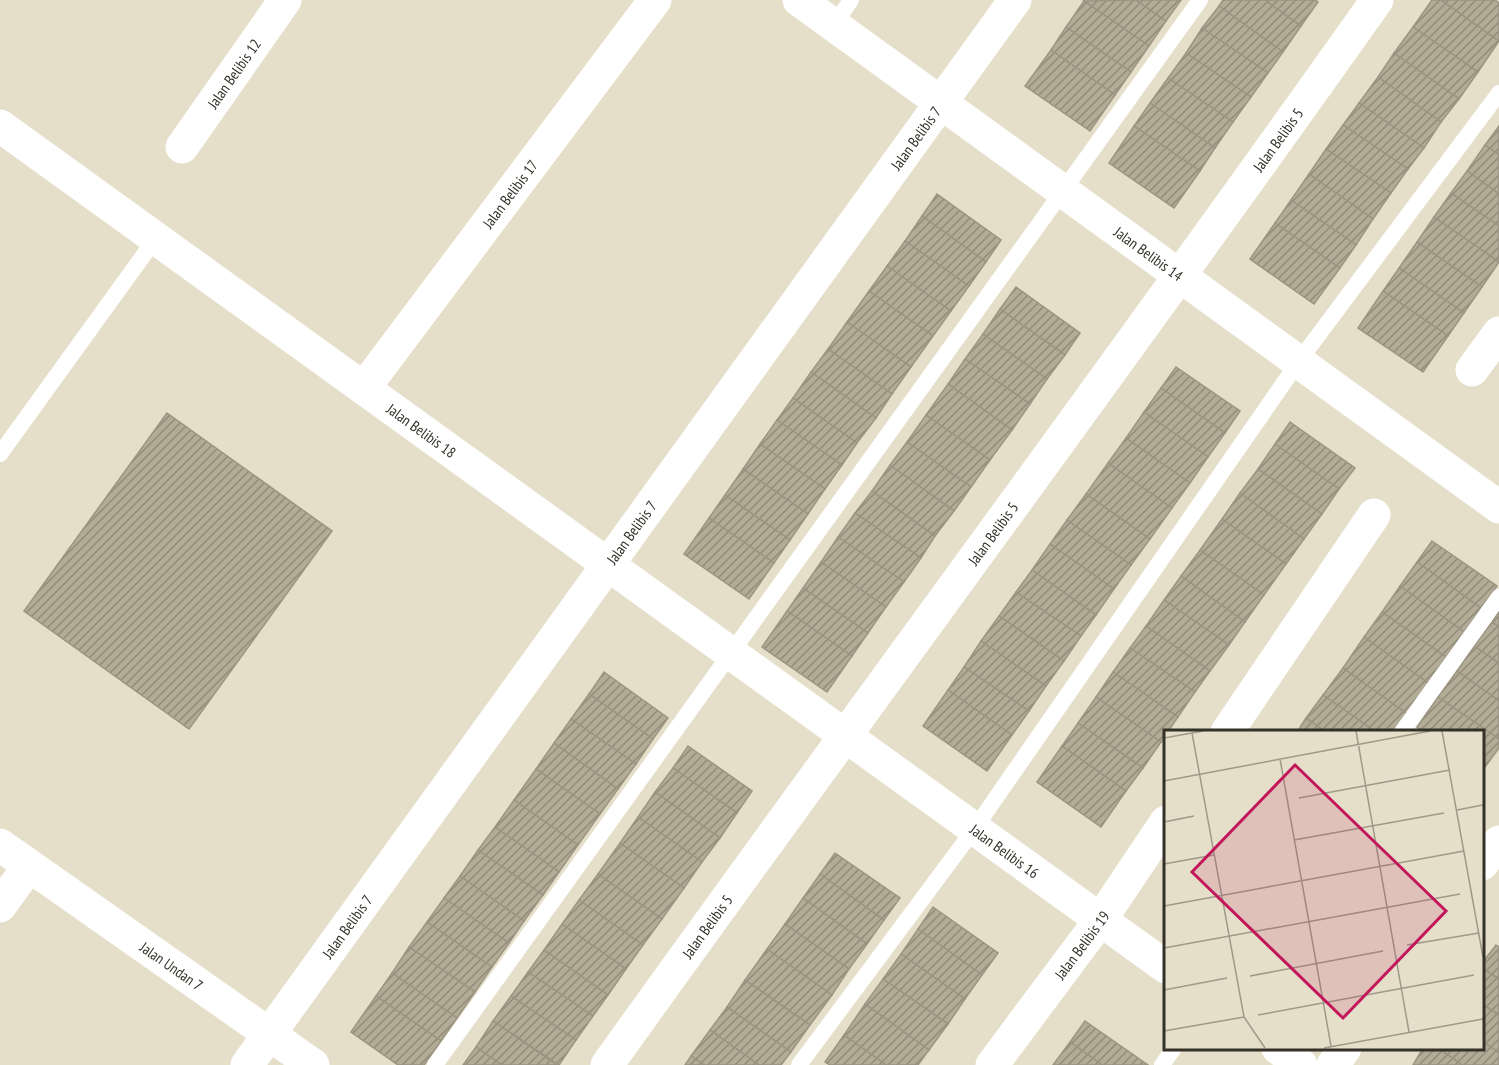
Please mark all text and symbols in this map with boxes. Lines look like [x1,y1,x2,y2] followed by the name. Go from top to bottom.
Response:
[202,35,265,113] street label: Jalan Belibis 12
[886,102,945,174] street label: Jalan Belibis 7
[1248,104,1307,176] street label: Jalan Belibis 5
[477,156,542,232] street label: Jalan Belibis 17
[1110,221,1187,285] street label: Jalan Belibis 14
[383,398,460,461] street label: Jalan Belibis 18
[601,497,661,568] street label: Jalan Belibis 7
[963,498,1022,569] street label: Jalan Belibis 5
[1164,730,1484,1050] inset map
[966,819,1043,882] street label: Jalan Belibis 16
[317,891,376,963] street label: Jalan Belibis 7
[677,891,736,962] street label: Jalan Belibis 5
[1049,907,1113,984] street label: Jalan Belibis 19
[136,937,207,994] street label: Jalan Undan 7

